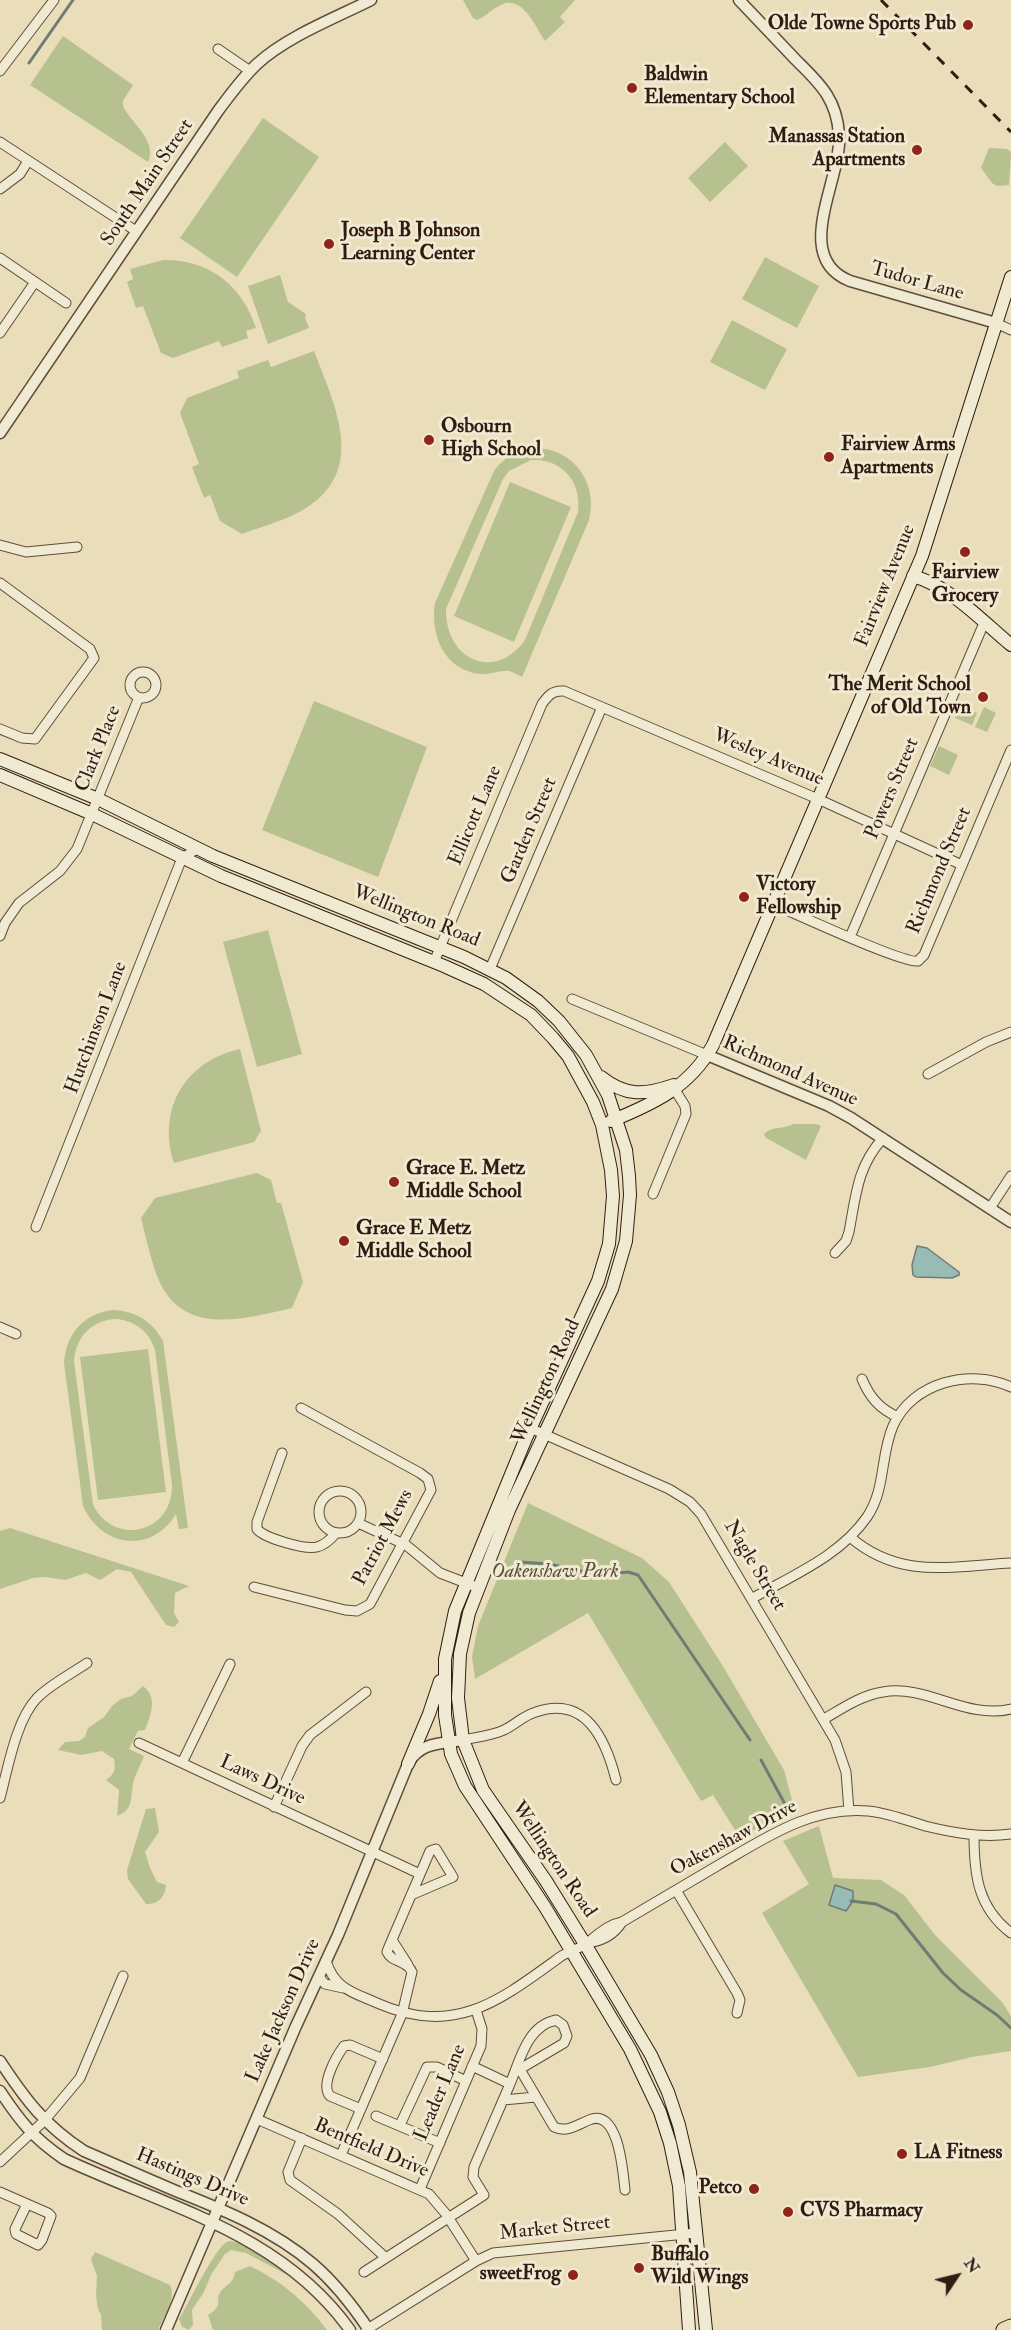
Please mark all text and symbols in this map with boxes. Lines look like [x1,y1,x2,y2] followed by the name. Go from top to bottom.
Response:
[768,13,956,37] place label: Olde Towne Sports Pub
[961,18,975,32] marker: Olde Towne Sports Pub
[644,64,795,111] place label: Baldwin Elementary School
[625,81,639,95] marker: Baldwin Elementary School
[97,115,199,251] street label: South Main Street
[769,126,905,173] place label: Manassas Station Apartments
[910,143,924,157] marker: Manassas Station Apartments
[341,220,480,267] place label: Joseph B Johnson Learning Center
[322,237,336,251] marker: Joseph B Johnson Learning Center
[868,257,966,307] street label: Tudor Lane
[441,416,541,463] place label: Osbourn High School
[422,433,436,447] marker: Osbourn High School
[841,434,955,481] place label: Fairview Arms Apartments
[822,450,836,464] marker: Fairview Arms Apartments
[851,521,921,651] street label: Fairview Avenue
[958,545,972,559] marker: Fairview Grocery
[931,562,999,609] place label: Fairview Grocery
[828,674,971,721] place label: The Merit School of Old Town
[976,690,990,704] marker: The Merit School of Old Town
[71,702,127,796] street label: Clark Place
[709,724,827,792] street label: Wesley Avenue
[861,735,925,843] street label: Powers Street
[444,762,508,870] street label: Ellicott Lane
[497,774,563,888] street label: Garden Street
[902,804,978,938] street label: Richmond Street
[756,874,841,921] place label: Victory Fellowship
[349,881,483,953] street label: Wellington Road
[737,890,751,904] marker: Victory Fellowship
[61,959,133,1097] street label: Hutchinson Lane
[719,1031,861,1113] street label: Richmond Avenue
[406,1158,525,1205] place label: Grace E. Metz Middle School
[387,1175,401,1189] marker: Grace E. Metz Middle School
[356,1218,472,1265] place label: Grace E Metz Middle School
[337,1234,351,1248] marker: Grace E Metz Middle School
[508,1316,586,1448] street label: Wellington Road
[349,1486,419,1590] street label: Patriot Mews
[718,1516,790,1616] street label: Nagle Street
[491,1561,619,1585] park label: Oakenshaw Park
[215,1751,309,1811] street label: Laws Drive
[667,1796,801,1882] street label: Oakenshaw Drive
[505,1797,601,1923] street label: Wellington Road
[242,1935,326,2087] street label: Lake Jackson Drive
[410,2041,472,2145] street label: Leader Lane
[310,2114,432,2184] street label: Bentfield Drive
[914,2142,1002,2166] place label: LA Fitness
[132,2143,252,2213] street label: Hastings Drive
[895,2147,909,2161] marker: LA Fitness
[698,2177,742,2201] place label: Petco
[747,2182,761,2196] marker: Petco
[800,2200,923,2224] place label: CVS Pharmacy
[781,2205,795,2219] marker: CVS Pharmacy
[498,2211,612,2247] street label: Market Street
[651,2244,748,2291] place label: Buffalo Wild Wings
[927,2246,987,2306] north arrow
[959,2254,984,2277] text: N
[632,2261,646,2275] marker: Buffalo Wild Wings
[480,2263,561,2287] place label: sweetFrog
[566,2268,580,2282] marker: sweetFrog

